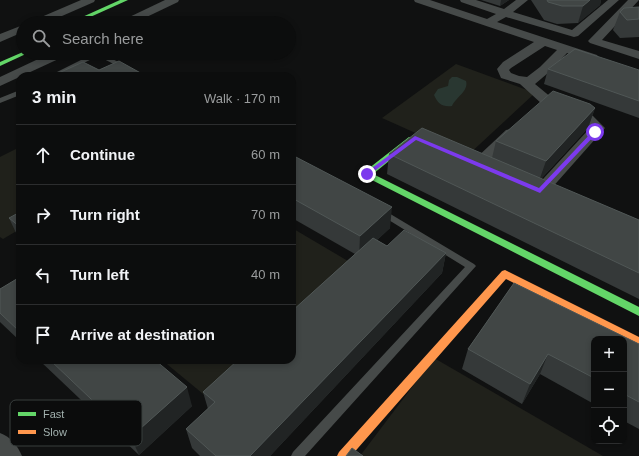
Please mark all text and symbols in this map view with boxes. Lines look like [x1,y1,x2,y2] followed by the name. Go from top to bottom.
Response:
[16,16,296,60] search box
[30,27,52,49] icon: search
[62,30,144,47] text: Search here
[32,88,76,107] text: 3 min
[204,91,280,106] text: Walk · 170 m
[586,123,604,141] route start
[32,144,54,166] icon: ahead
[70,146,135,163] text: Continue
[251,147,280,162] text: 60 m
[358,165,376,183] route end
[32,204,54,226] icon: right
[70,206,140,223] text: Turn right
[251,207,280,222] text: 70 m
[32,264,54,286] icon: left
[70,266,129,283] text: Turn left
[251,267,280,282] text: 40 m
[32,324,54,346] icon: arrive
[70,326,215,343] text: Arrive at destination
[591,336,627,444] map controls
[591,336,627,372] button: +
[591,372,627,408] button: −
[10,400,142,446] legend
[43,408,64,420] text: Fast
[591,408,627,444] button: locate
[43,426,67,438] text: Slow

